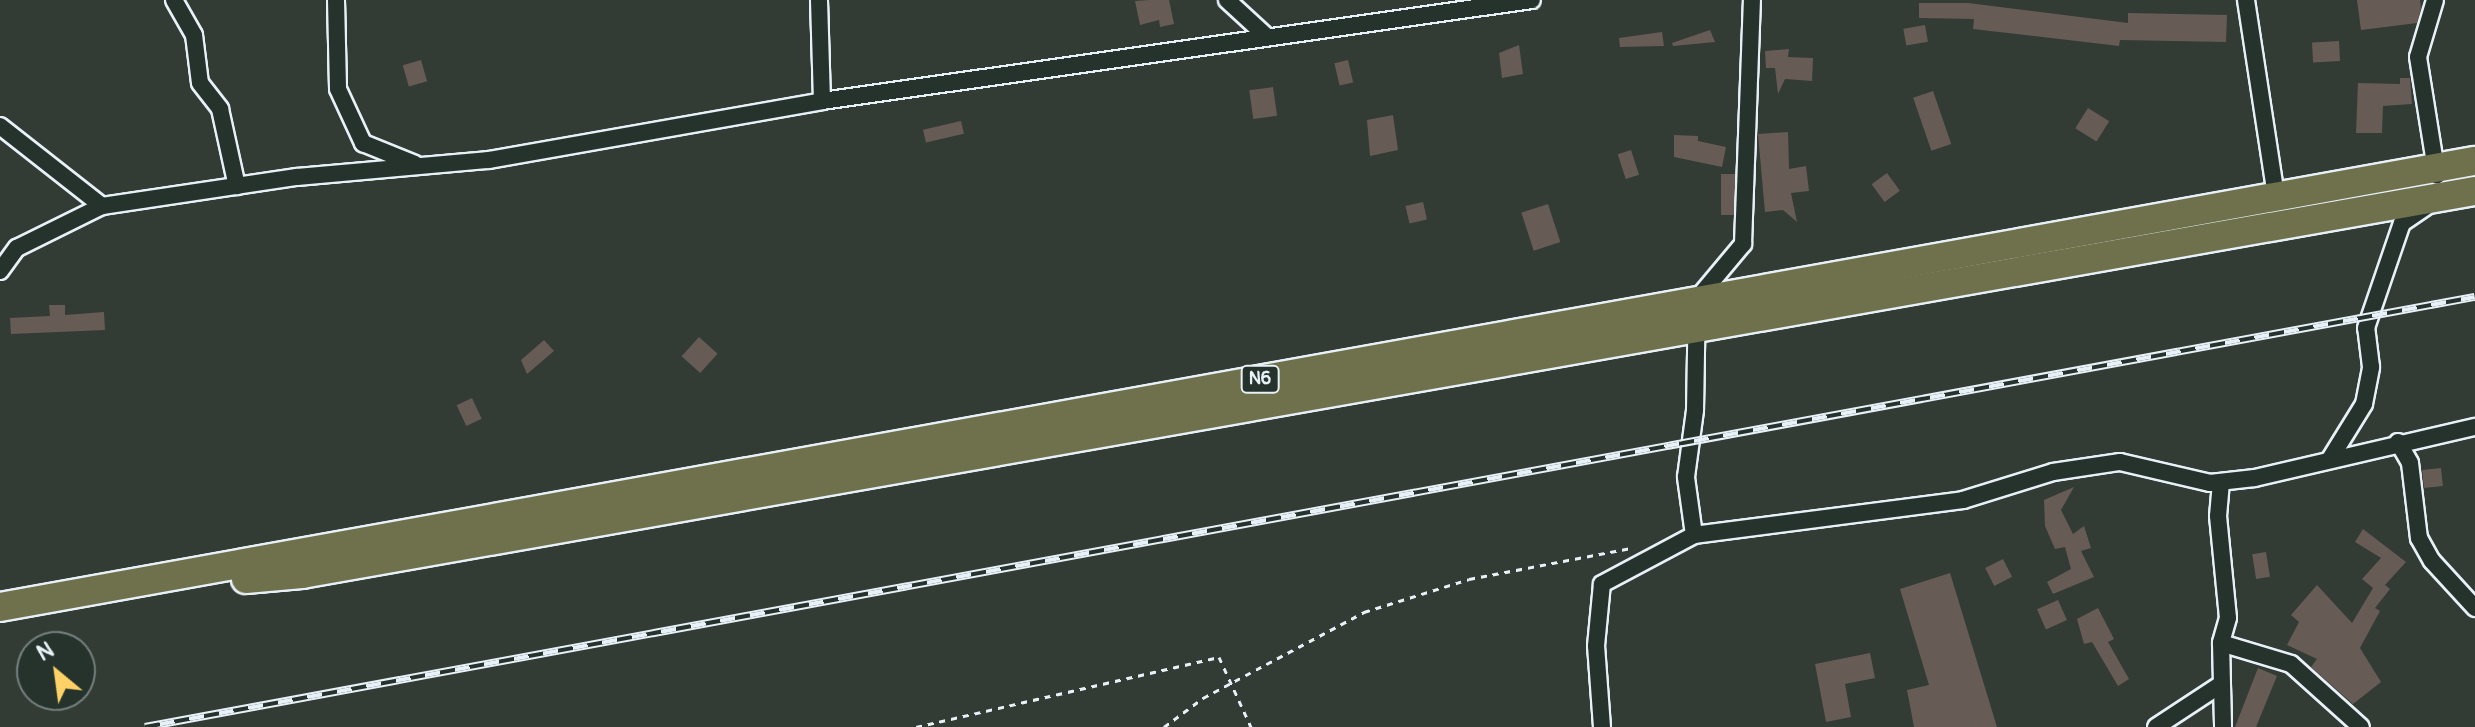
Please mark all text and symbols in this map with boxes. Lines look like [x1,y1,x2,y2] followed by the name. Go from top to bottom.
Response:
[1240,365,1280,393] road number: N6
[16,631,96,711] north arrow
[32,636,59,668] text: N

